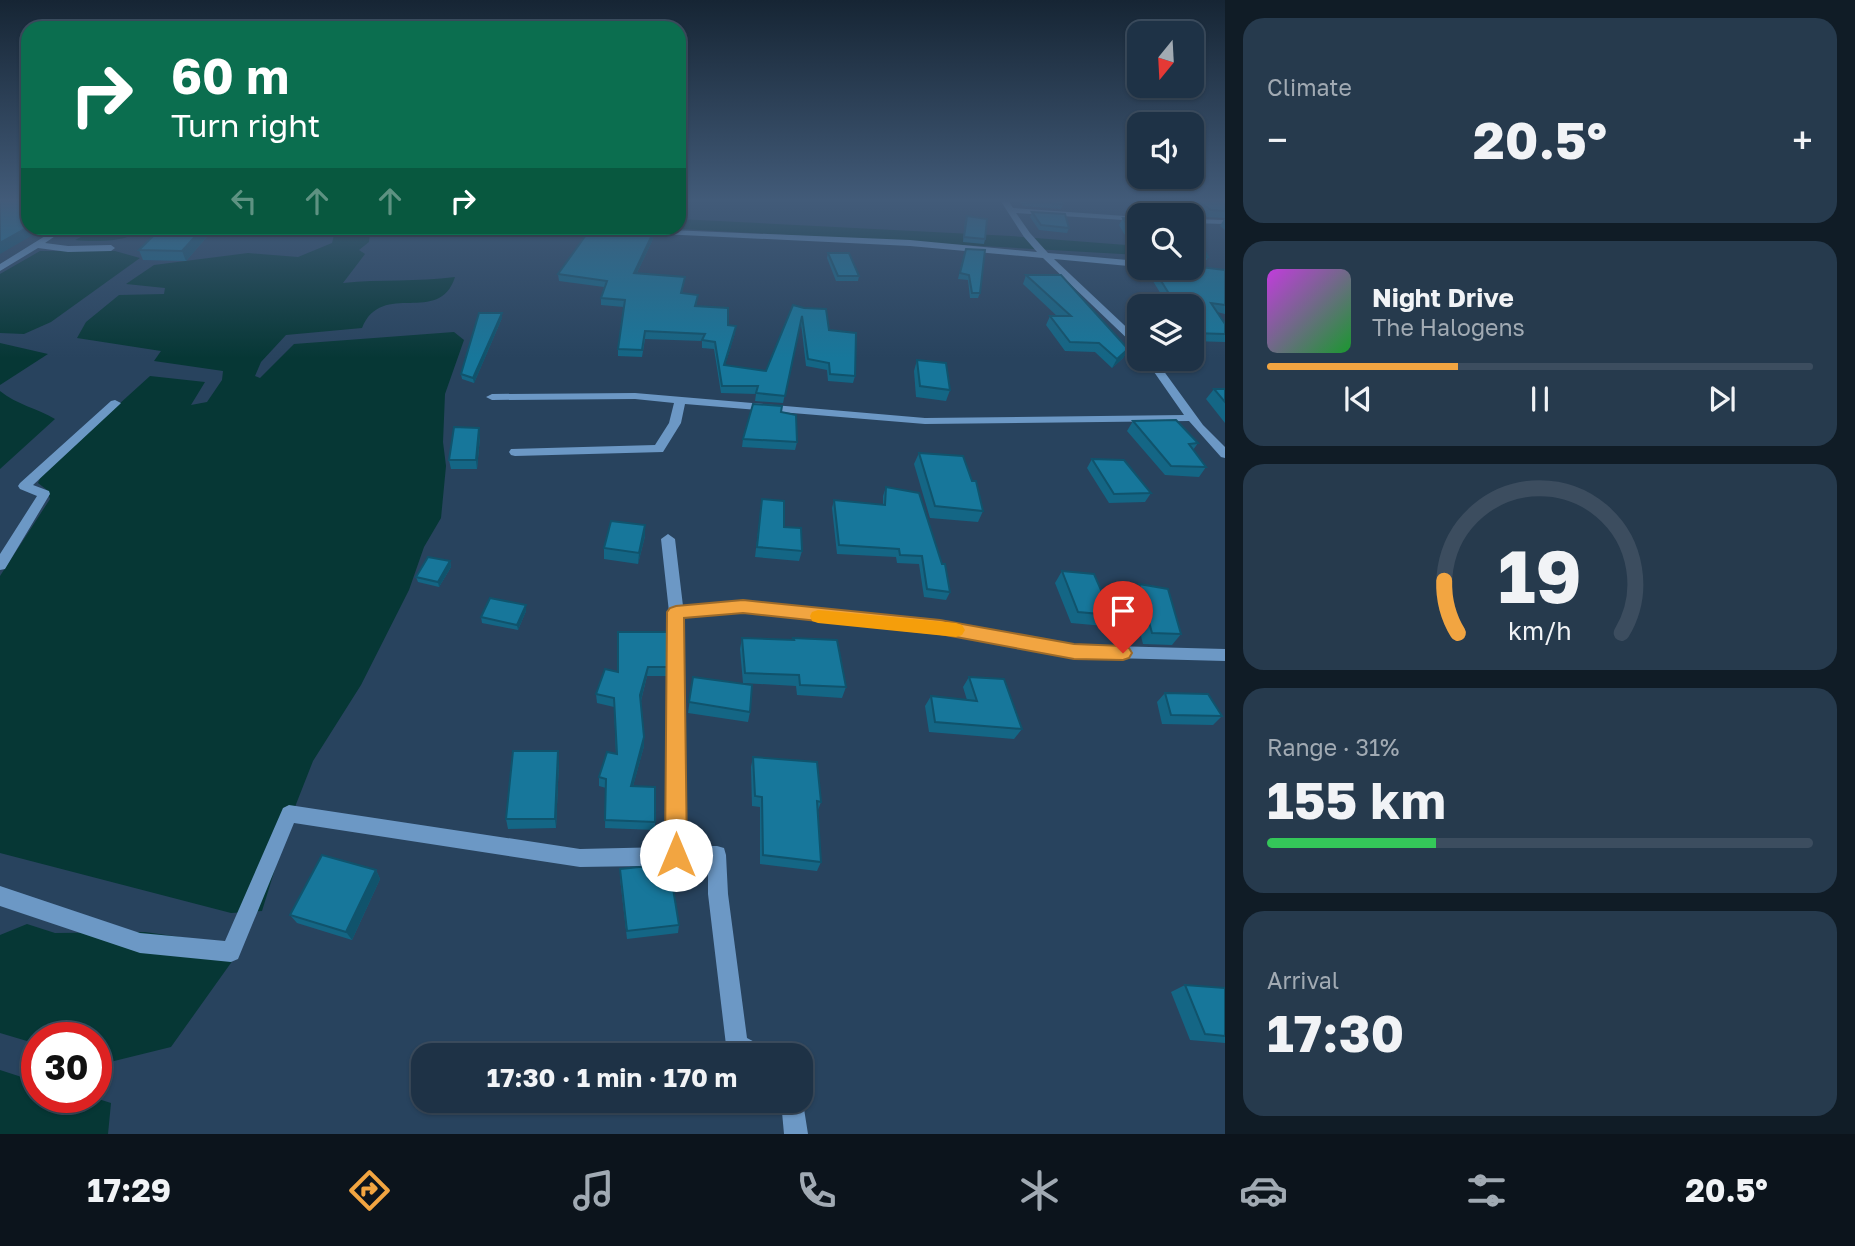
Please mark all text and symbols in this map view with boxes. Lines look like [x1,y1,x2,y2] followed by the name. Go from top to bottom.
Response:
[1127,21,1204,98] north arrow
[1127,21,1204,371] map controls
[171,46,289,105] text: 60 m
[56,49,147,140] icon: right
[1267,73,1352,101] text: Climate
[171,106,320,144] text: Turn right
[1473,108,1607,170] text: 20.5°
[1127,112,1204,189] button: sound
[1267,117,1288,162] text: −
[1792,117,1813,162] text: +
[225,182,263,220] icon: left
[298,182,336,220] icon: ahead
[371,182,409,220] icon: ahead
[444,182,482,220] icon: right
[1127,203,1204,280] button: search
[1372,282,1514,313] text: Night Drive
[1127,294,1204,371] button: layers
[1372,313,1525,341] text: The Halogens
[1339,380,1377,418] icon: previous
[1521,380,1559,418] icon: pause
[1703,380,1741,418] icon: next
[1498,532,1582,619] text: 19
[1093,581,1153,653] pin
[1104,592,1142,630] icon: arrive
[1508,615,1572,646] text: km/h
[1267,733,1399,761] text: Range · 31%
[1267,768,1446,830] text: 155 km
[639,818,713,892] position arrow
[1267,966,1339,994] text: Arrival
[1267,1001,1404,1063] text: 17:30
[21,1022,112,1113] speed limit sign: 30
[487,1062,737,1093] text: 17:30 · 1 min · 170 m
[345,1166,394,1215] icon: directions
[569,1166,618,1215] icon: music
[792,1166,841,1215] icon: phone
[1015,1166,1064,1215] icon: climate
[1239,1166,1288,1215] icon: car
[1462,1166,1511,1215] icon: filters
[87,1171,171,1209] text: 17:29
[1685,1171,1768,1209] text: 20.5°

